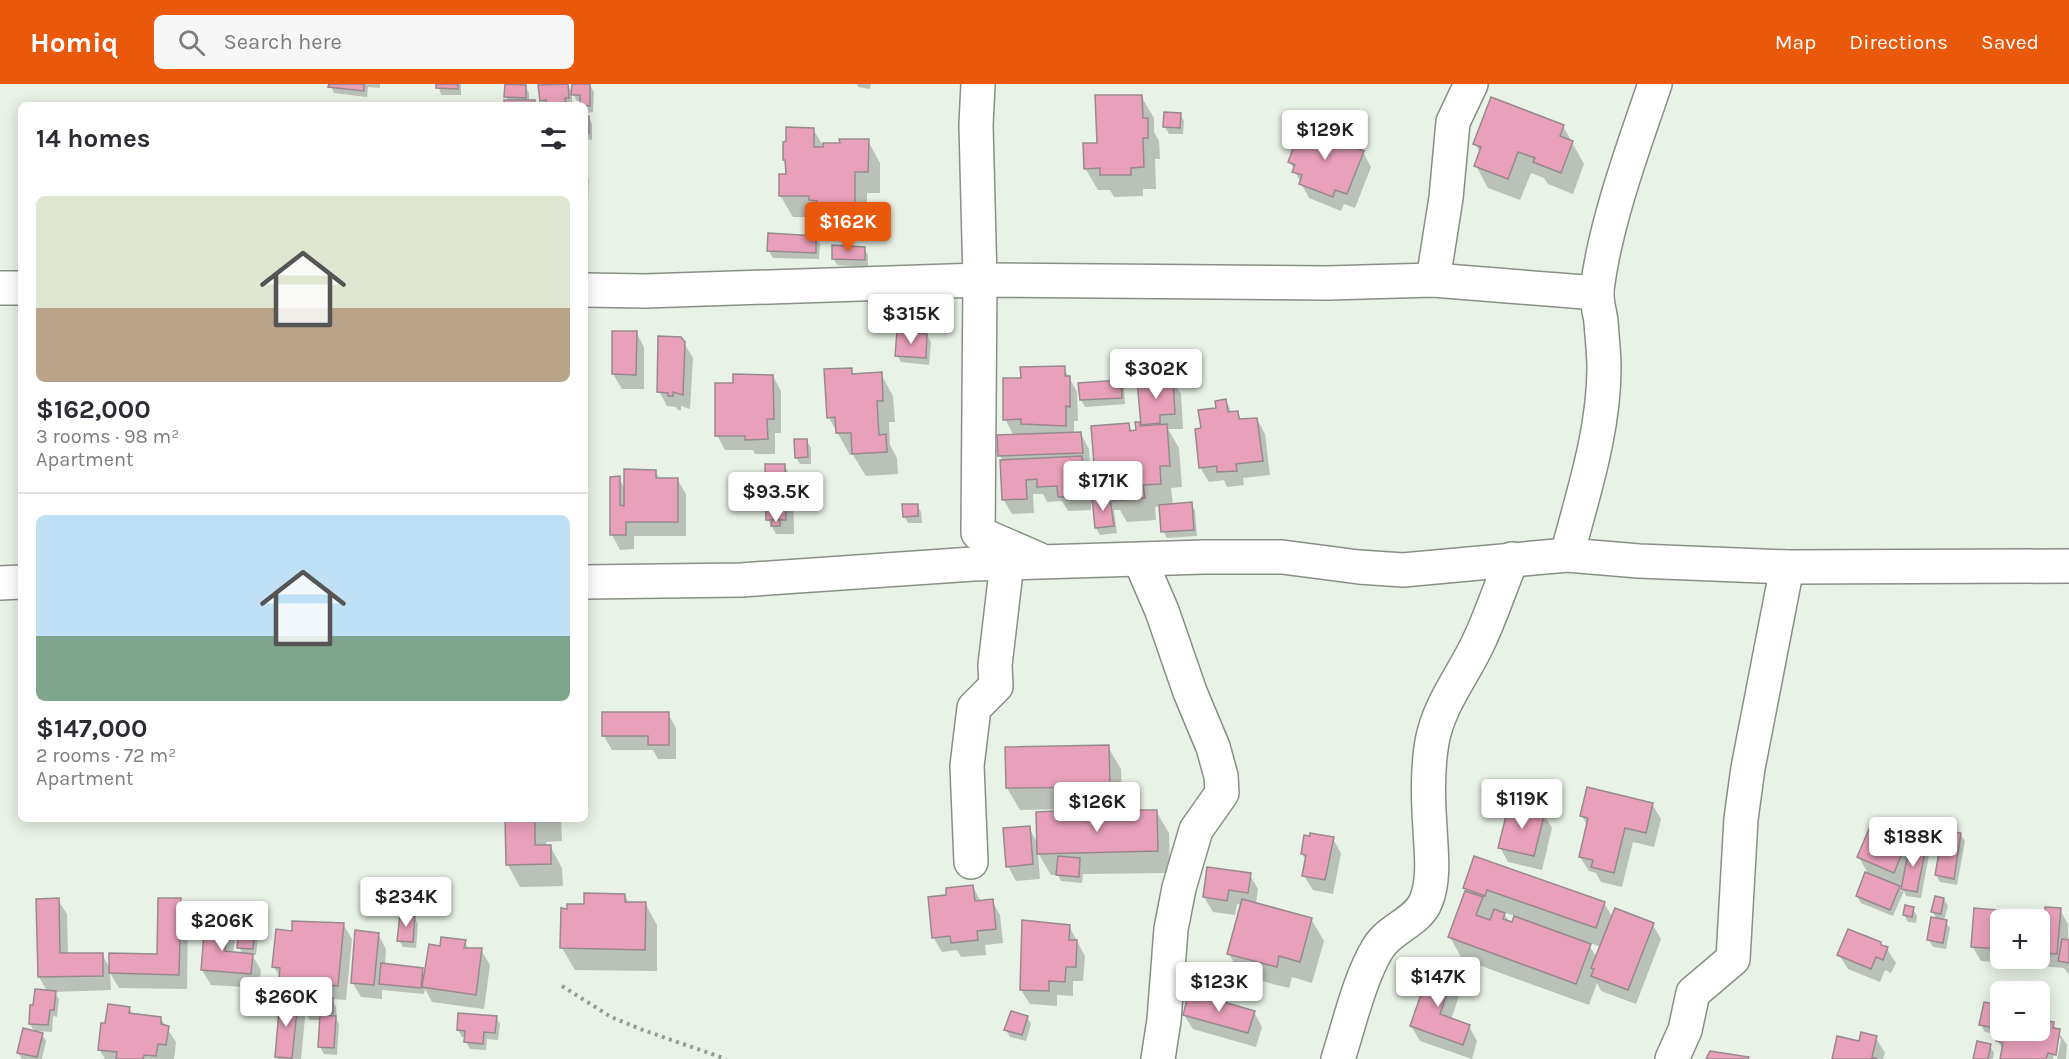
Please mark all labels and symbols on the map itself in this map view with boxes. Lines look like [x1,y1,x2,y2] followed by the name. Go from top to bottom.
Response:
[1283,110,1367,161] pin: $129K
[806,202,890,253] pin: $162K
[869,294,953,345] pin: $315K
[1114,349,1198,400] pin: $302K
[1061,461,1145,512] pin: $171K
[727,472,825,523] pin: $93.5K
[1480,779,1564,830] pin: $119K
[1055,782,1139,833] pin: $126K
[1871,817,1955,868] pin: $188K
[364,877,448,928] pin: $234K
[180,901,264,952] pin: $206K
[1396,957,1480,1008] pin: $147K
[1177,962,1261,1013] pin: $123K
[244,977,328,1028] pin: $260K

